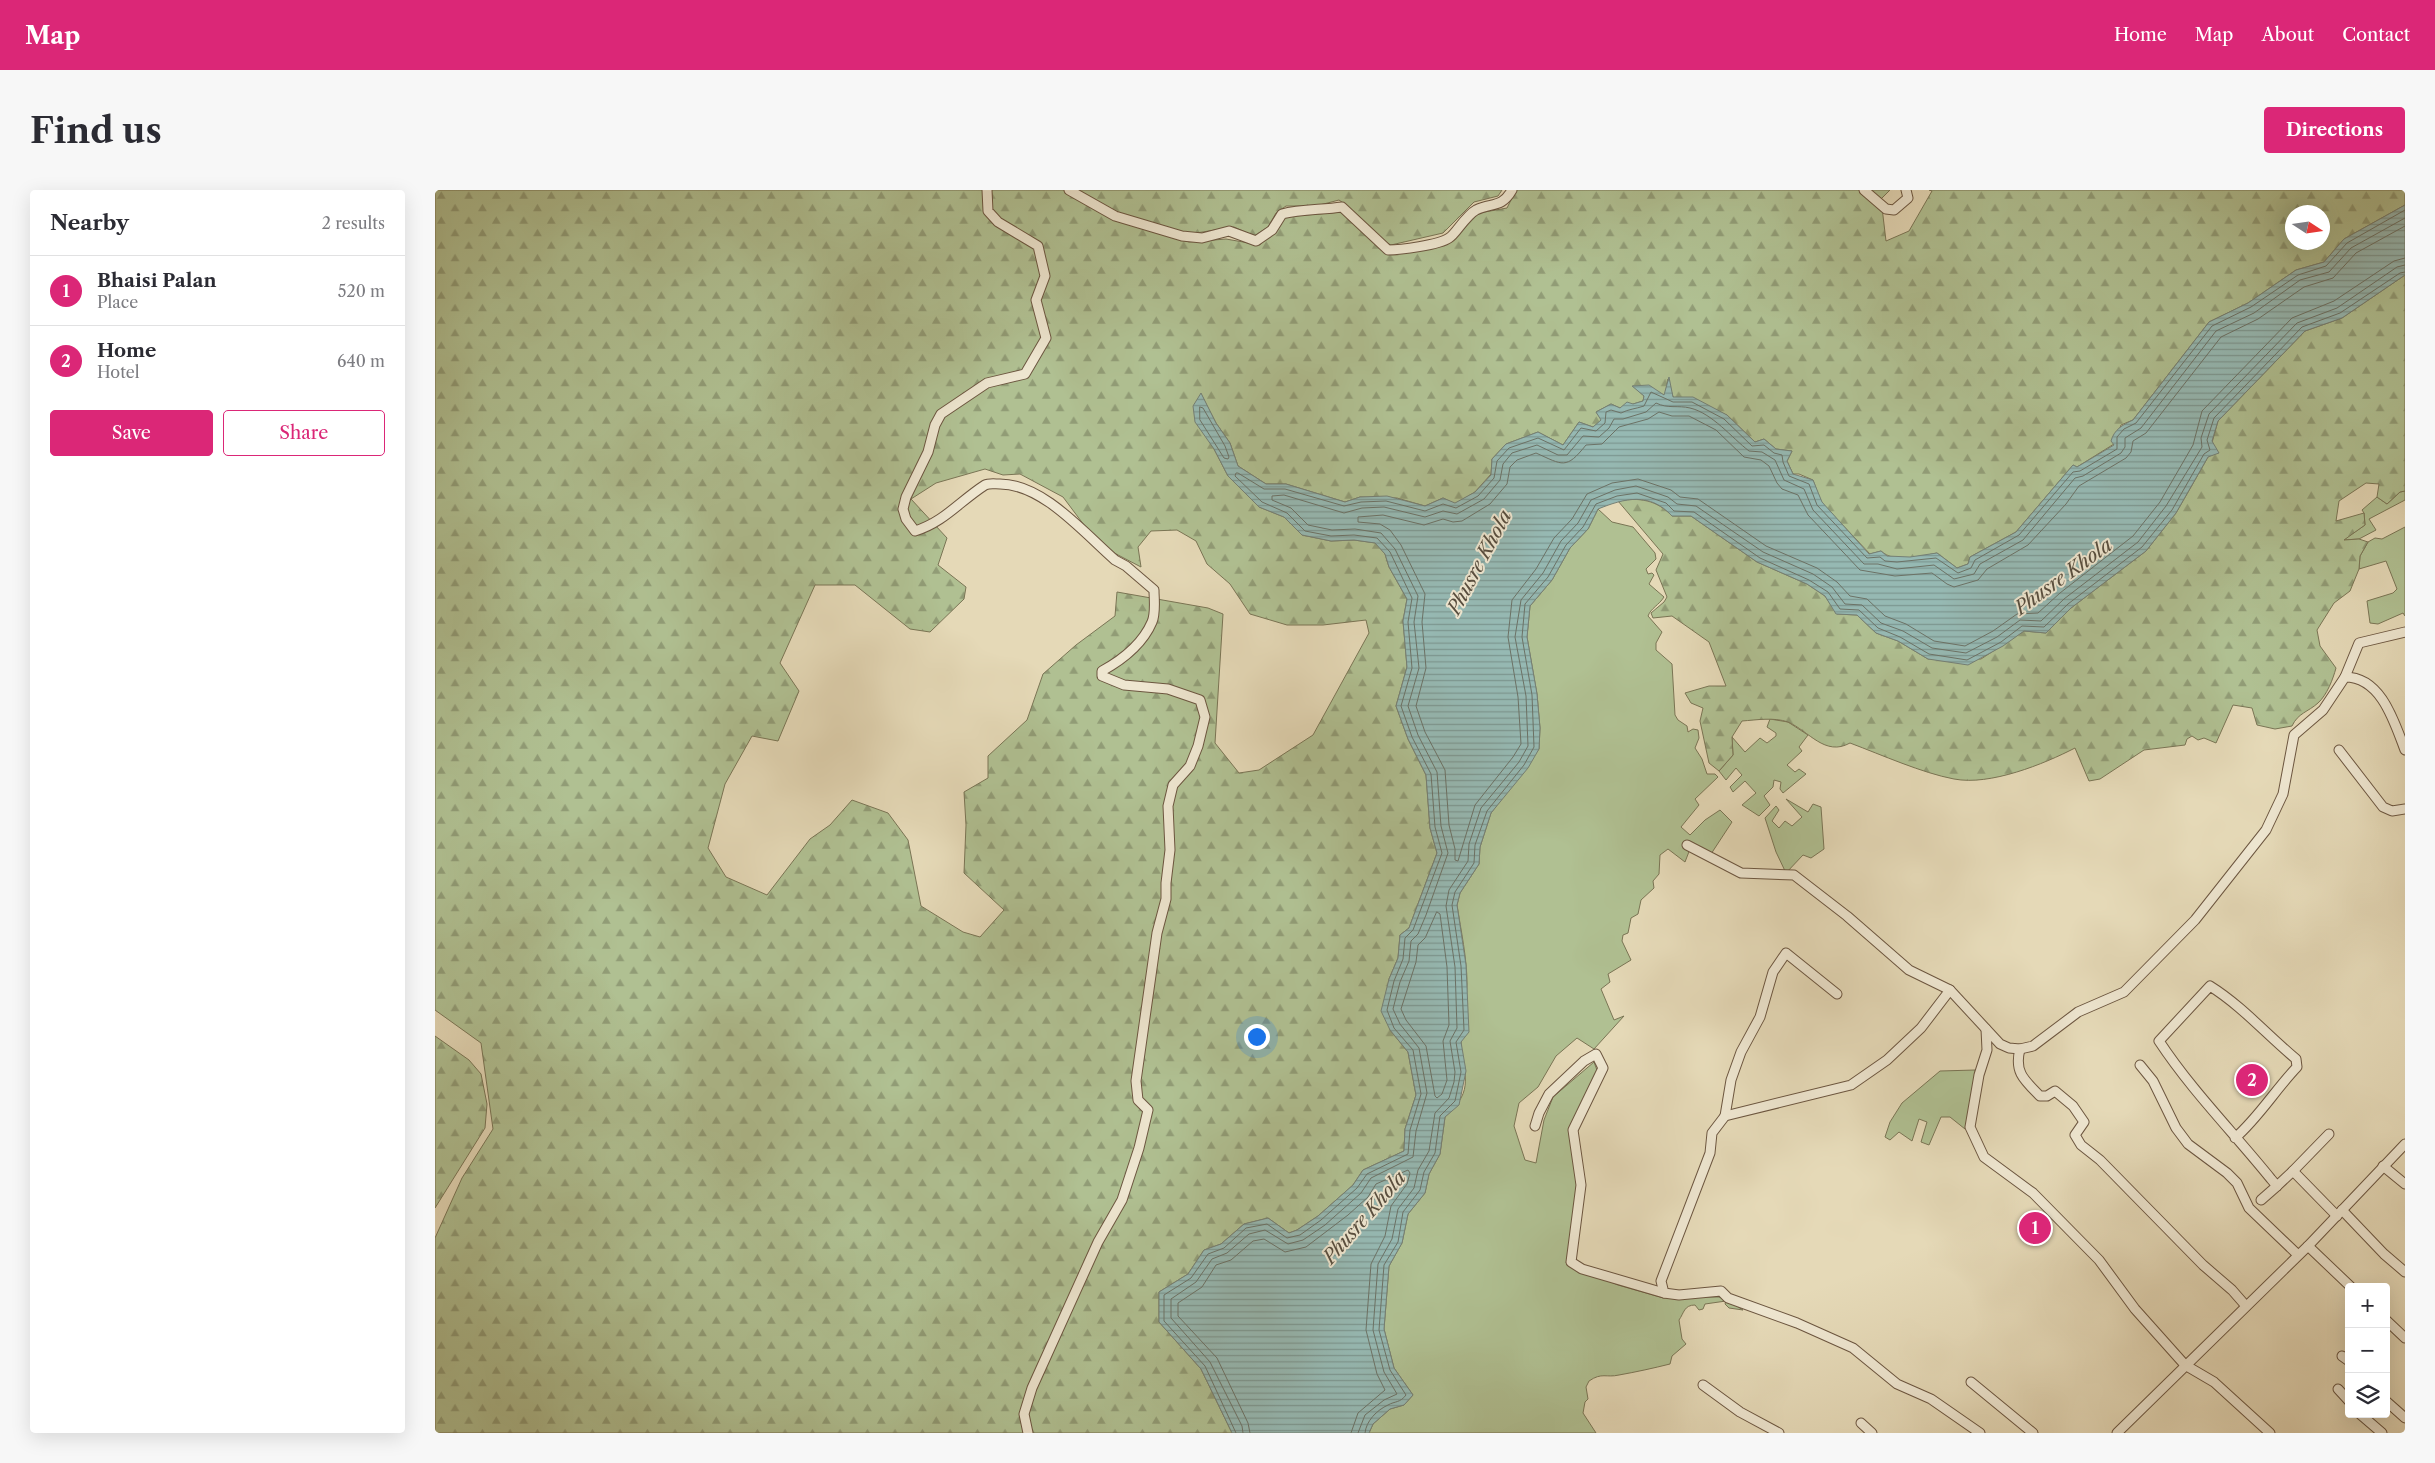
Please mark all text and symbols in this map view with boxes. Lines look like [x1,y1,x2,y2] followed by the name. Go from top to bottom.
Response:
[25,21,80,50] text: Map
[2114,24,2167,46] text: Home
[2195,24,2233,46] text: Map
[2261,24,2314,46] text: About
[2342,24,2410,46] text: Contact
[2264,107,2405,153] button: Directions
[30,109,162,152] text: Find us
[2285,205,2330,250] north arrow
[50,210,129,235] text: Nearby
[322,213,385,233] text: 2 results
[97,269,217,292] text: Bhaisi Palan
[62,281,70,301] text: 1
[338,281,385,301] text: 520 m
[97,292,138,312] text: Place
[97,339,156,362] text: Home
[61,351,71,371] text: 2
[337,351,385,371] text: 640 m
[97,362,140,382] text: Hotel
[50,410,213,456] button: Save
[223,410,385,456] button: Share
[1441,505,1517,620] water label: Phusre Khola
[2008,533,2117,621] water label: Phusre Khola
[1244,1024,1270,1050] your location
[2236,1061,2268,1099] pin: 2
[1317,1166,1411,1270] water label: Phusre Khola
[2019,1209,2051,1247] pin: 1
[2345,1283,2390,1418] map controls
[2345,1283,2390,1328] button: +
[2345,1328,2390,1373] button: −
[2345,1373,2390,1418] button: layers

